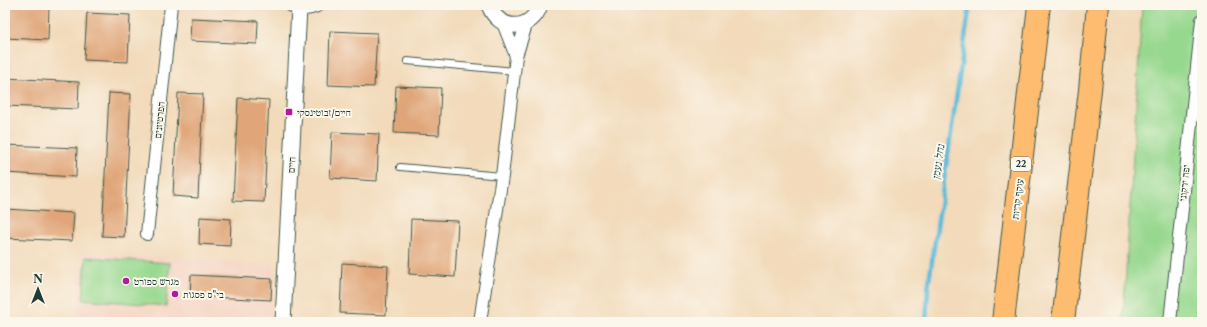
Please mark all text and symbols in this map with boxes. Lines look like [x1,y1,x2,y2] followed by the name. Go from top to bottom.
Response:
[151,101,168,139] street label: הפרטיזנים
[297,106,351,119] place label: חיים/זבוטינסקי
[284,107,294,117] marker: חיים/זבוטינסקי
[929,142,948,180] water label: נחל נעמן
[285,157,298,174] street label: חיים
[1011,157,1031,171] road number: 22
[1176,164,1193,202] street label: יפה ירקוני
[1009,178,1026,220] street label: עוקף קריות
[18,269,58,309] north arrow
[33,272,43,286] text: N
[134,275,179,288] place label: מגרש ספורט
[121,276,131,286] marker: מגרש ספורט
[183,288,224,301] place label: בי"ס פסגות
[170,289,180,299] marker: בי"ס פסגות

